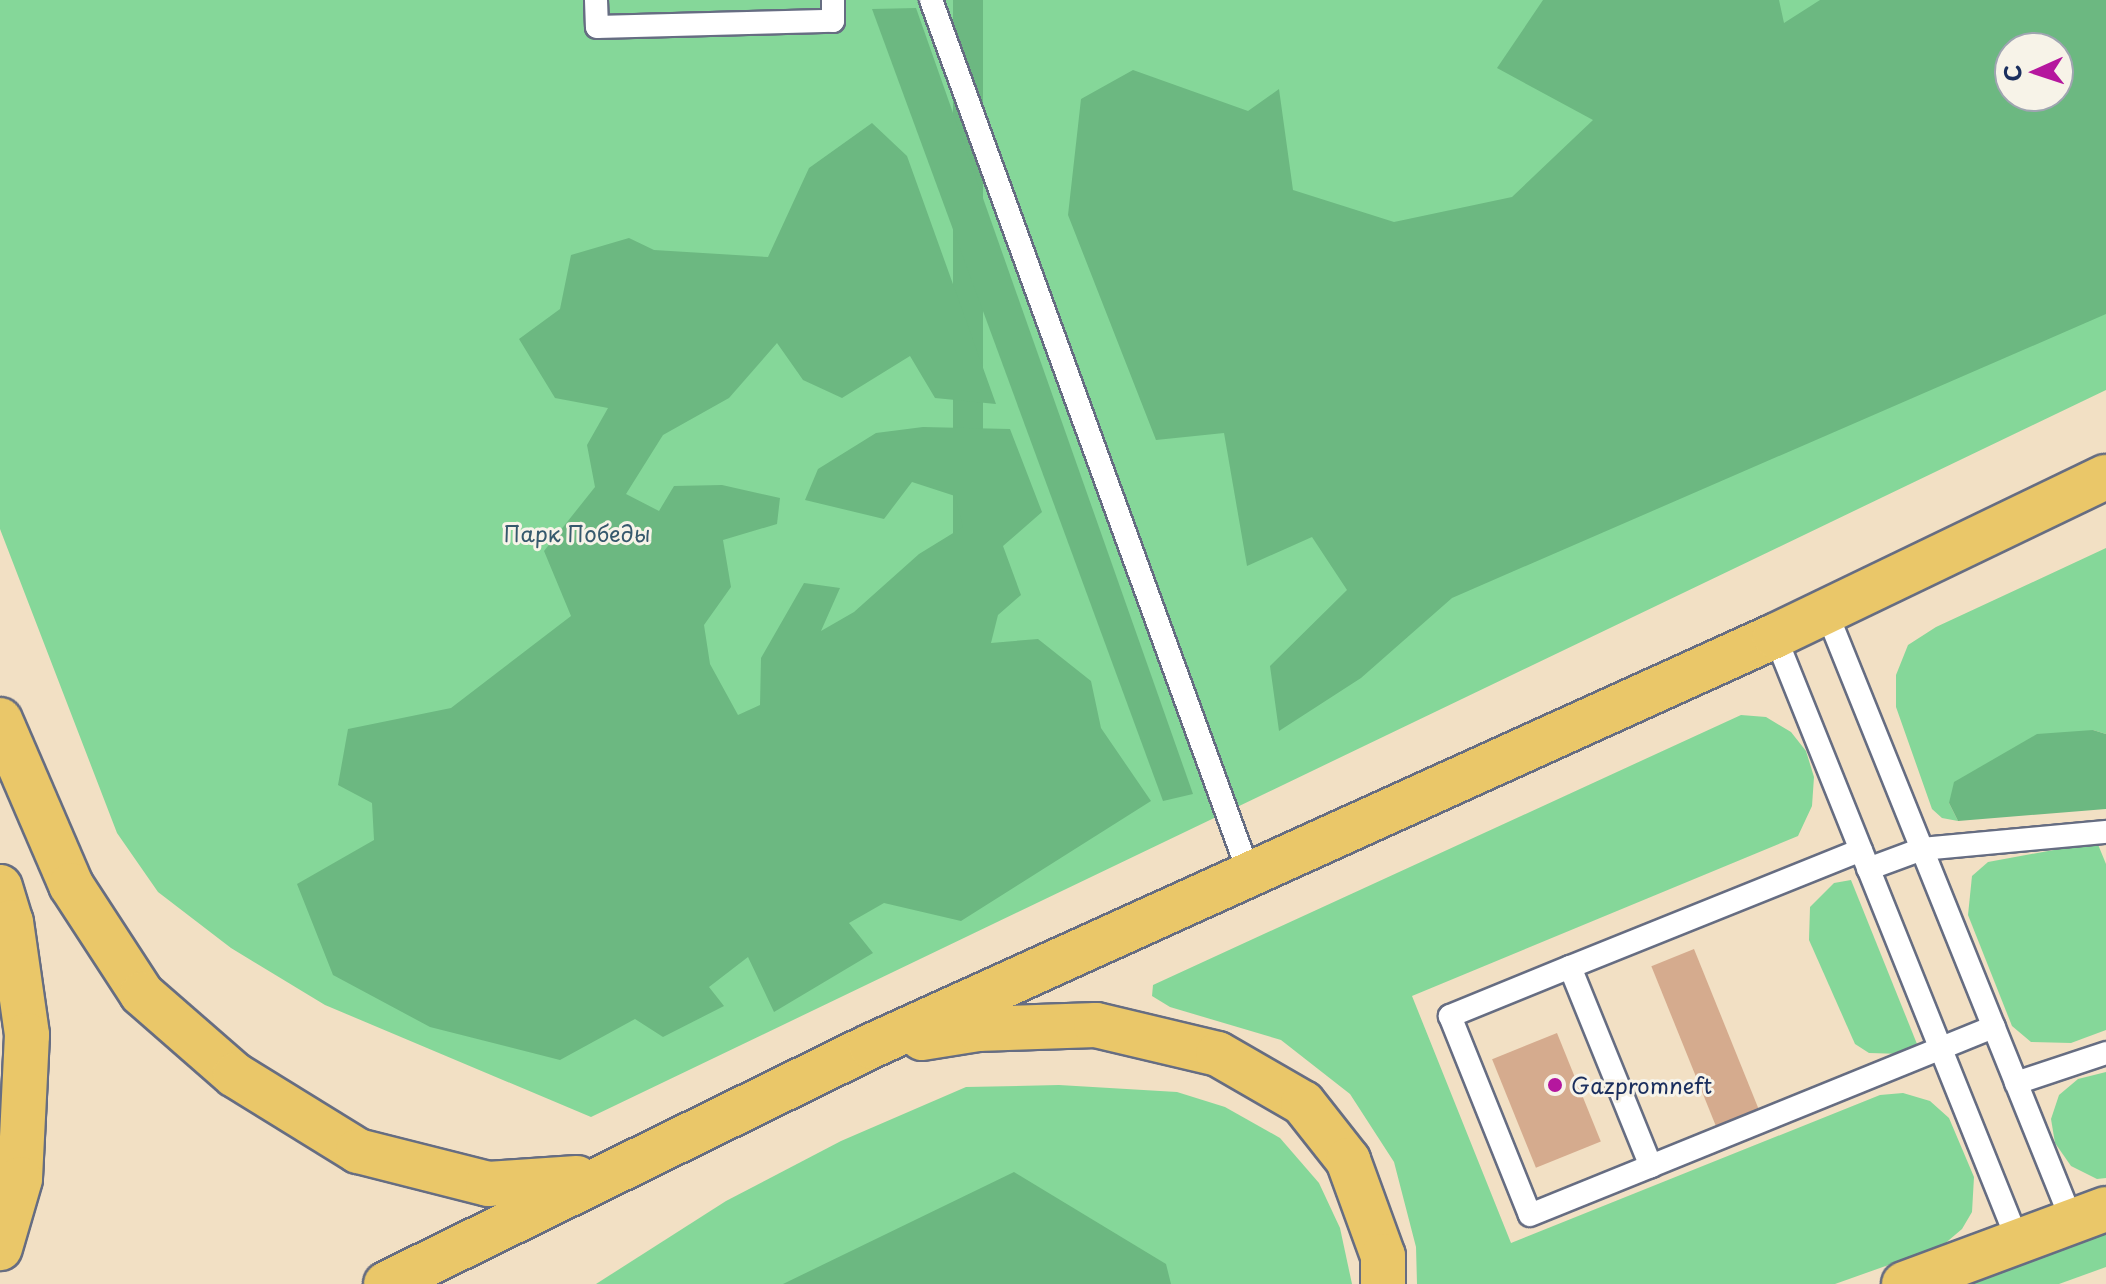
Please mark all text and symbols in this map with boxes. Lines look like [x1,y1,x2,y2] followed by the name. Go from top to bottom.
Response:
[1994,32,2074,112] north arrow
[1995,64,2028,82] text: С
[503,520,651,546] park label: Парк Победы
[1571,1072,1712,1098] place label: Gazpromneft
[1546,1076,1564,1094] marker: Gazpromneft

